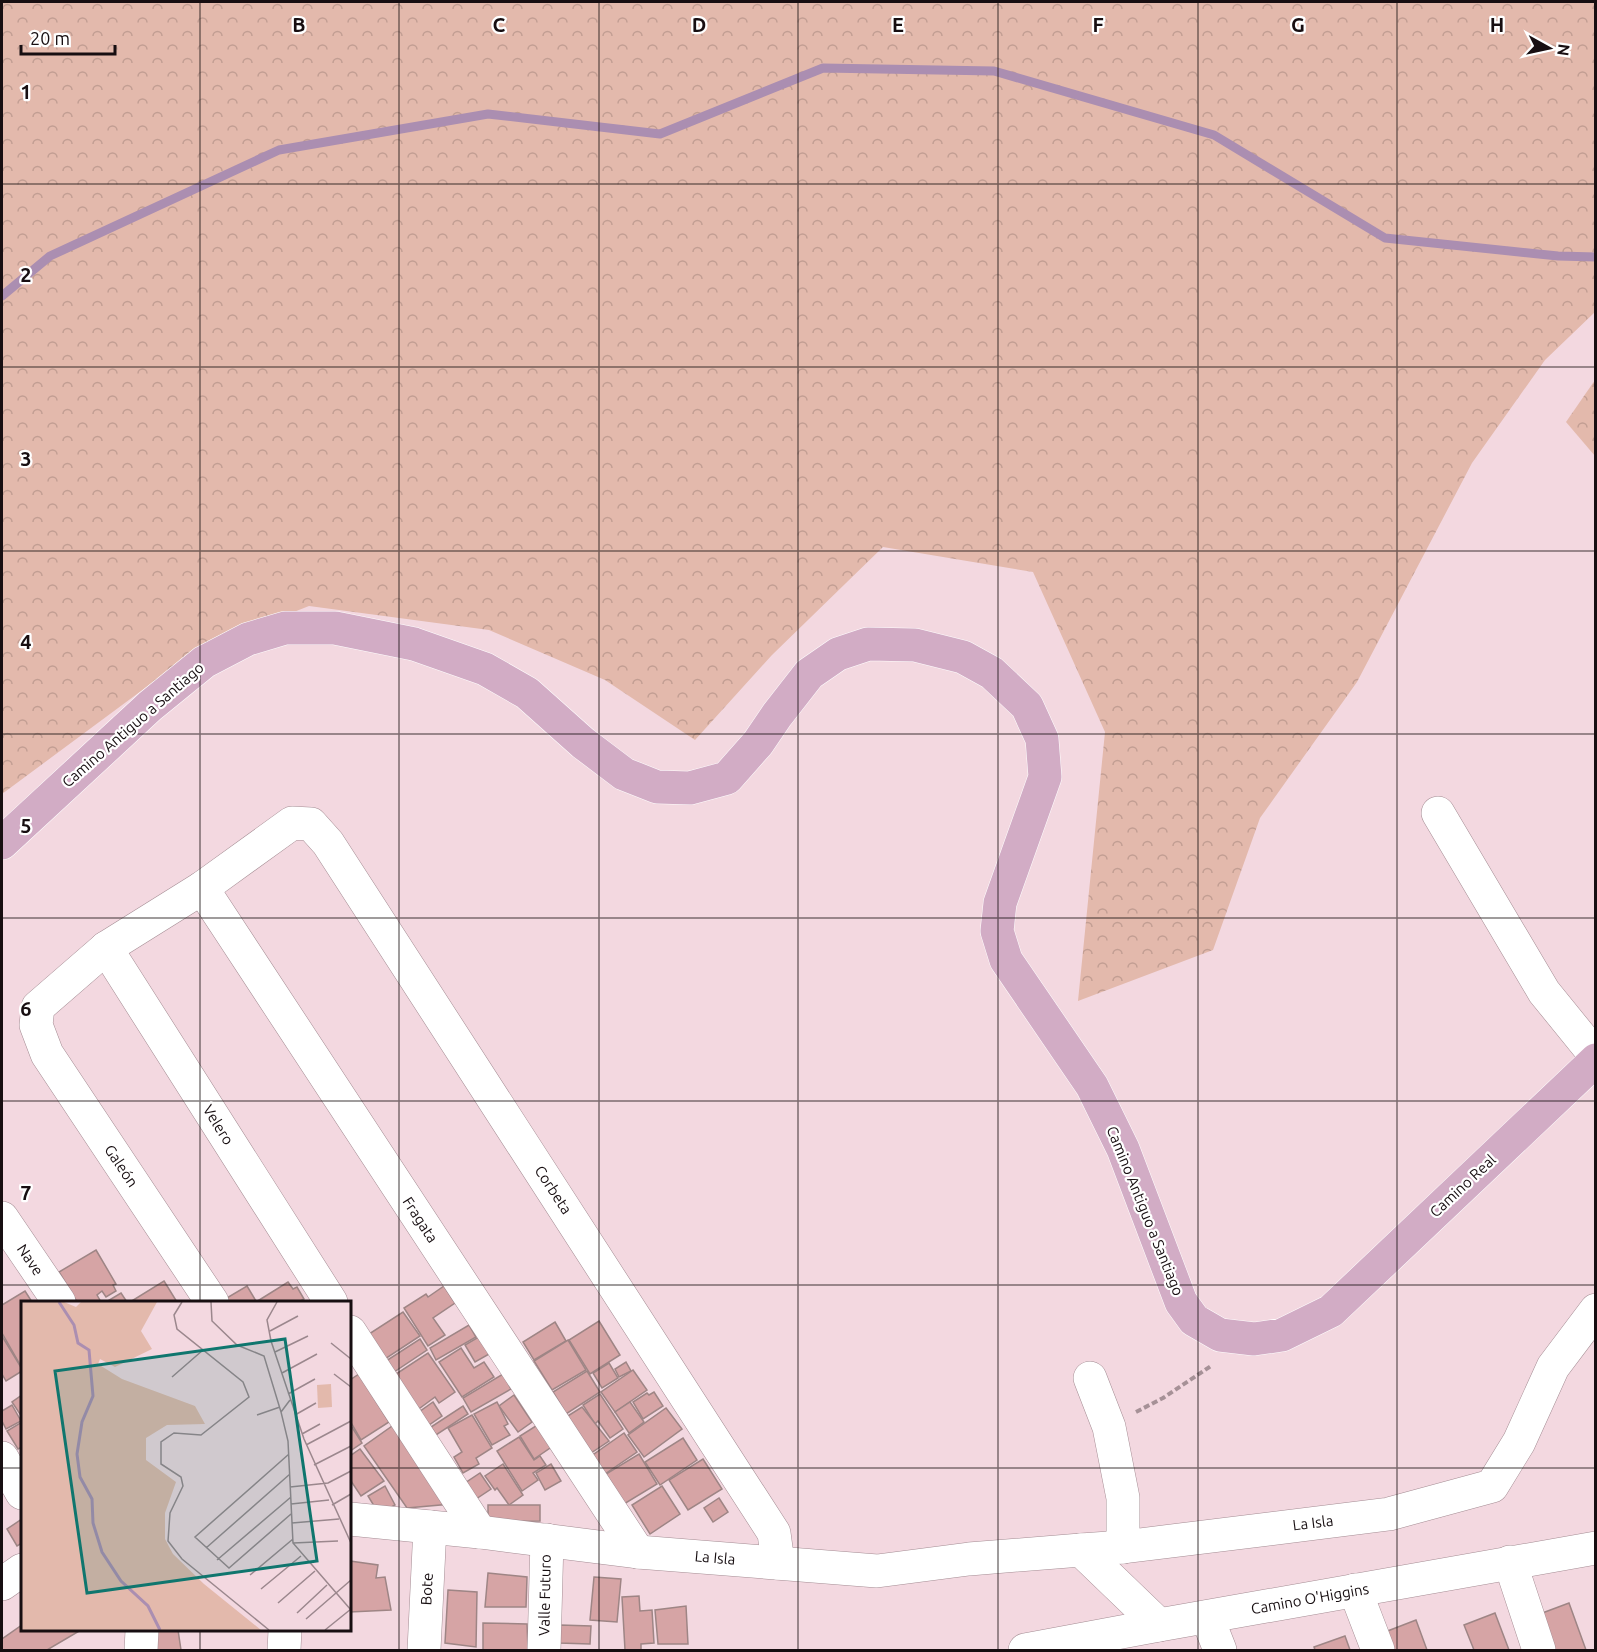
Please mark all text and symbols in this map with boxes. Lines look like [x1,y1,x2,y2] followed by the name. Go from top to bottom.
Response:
[292,13,306,36] text: B
[493,13,506,36] text: C
[692,13,706,36] text: D
[892,13,904,36] text: E
[1092,13,1104,36] text: F
[1291,13,1305,36] text: G
[1490,13,1504,36] text: H
[21,18,116,56] scale bar
[1519,18,1579,78] north arrow
[30,28,70,48] text: 20 m
[1554,43,1574,57] text: N
[20,80,32,103] text: 1
[20,263,32,286] text: 2
[20,447,32,470] text: 3
[20,630,32,653] text: 4
[59,659,207,791] street label: Camino Antiguo a Santiago
[20,814,32,837] text: 5
[20,997,32,1020] text: 6
[200,1102,237,1148] street label: Velero
[1104,1123,1187,1298] street label: Camino Antiguo a Santiago
[101,1141,142,1190] street label: Galeón
[1426,1151,1499,1220] street label: Camino Real
[532,1162,575,1217] street label: Corbeta
[20,1181,32,1204] text: 7
[399,1194,441,1246] street label: Fragata
[14,1241,47,1279] street label: Nave
[21,1301,351,1631] inset map
[1292,1512,1334,1533] street label: La Isla
[694,1547,736,1568] street label: La Isla
[535,1554,554,1636] street label: Valle Futuro
[417,1572,436,1606] street label: Bote
[1250,1580,1370,1617] street label: Camino O'Higgins

